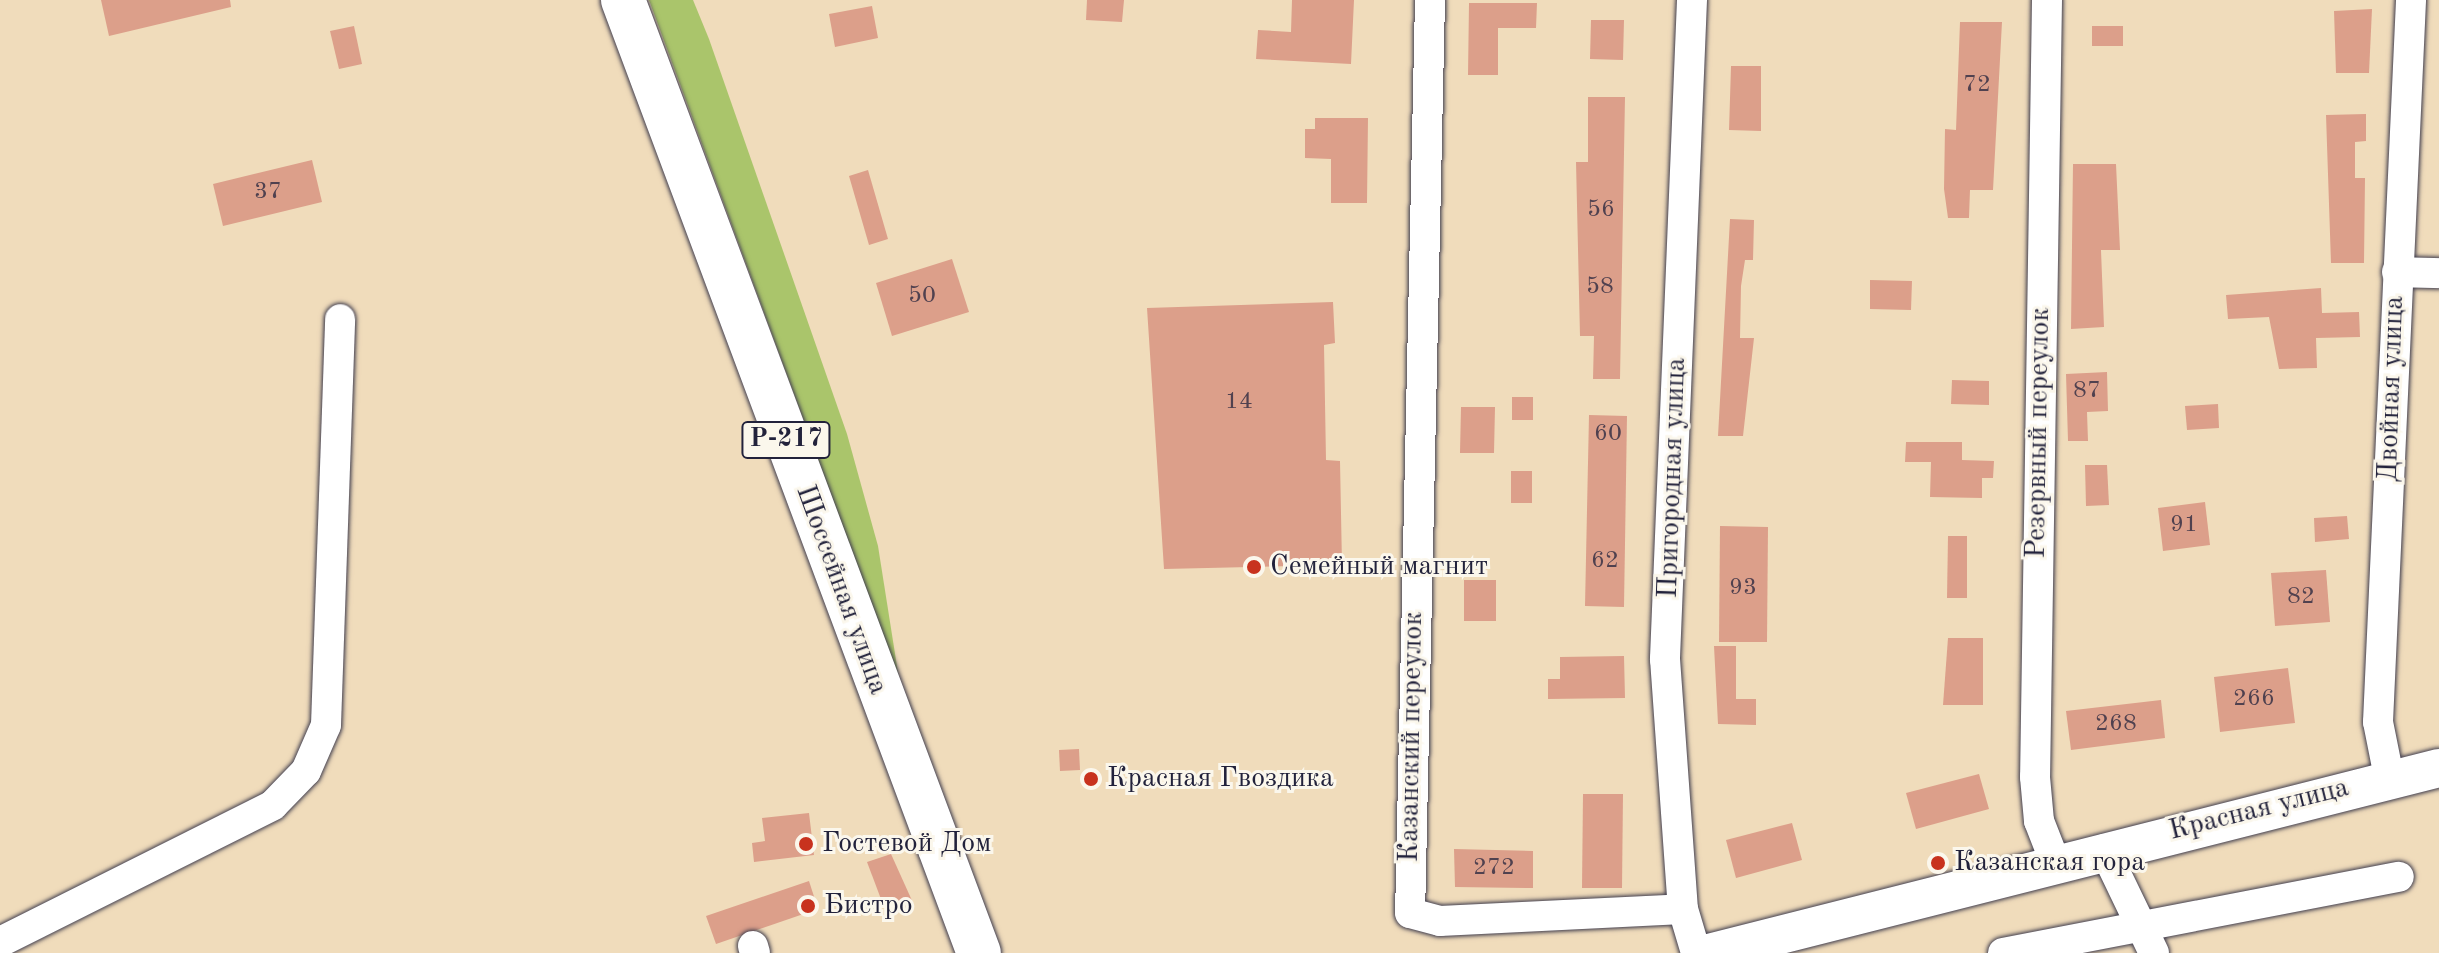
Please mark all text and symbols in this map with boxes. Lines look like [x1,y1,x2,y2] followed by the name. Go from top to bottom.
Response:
[1963,72,1991,100] house number: 72
[254,179,282,207] house number: 37
[1587,197,1615,225] house number: 56
[1586,274,1614,302] house number: 58
[908,283,936,311] house number: 50
[2372,295,2412,483] street label: Двойная улица
[2020,307,2058,559] street label: Резервный переулок
[1652,357,1694,599] street label: Пригородная улица
[2073,378,2101,406] house number: 87
[1225,389,1253,417] house number: 14
[740,418,832,462] road number: Р-217
[1594,421,1622,449] house number: 60
[788,481,894,699] street label: Шоссейная улица
[2170,512,2198,540] house number: 91
[1591,548,1619,576] house number: 62
[1270,550,1488,584] place label: Семейный магнит
[1245,558,1263,576] marker: Семейный магнит
[1729,575,1757,603] house number: 93
[2287,584,2315,612] house number: 82
[1393,611,1431,863] street label: Казанский переулок
[2233,686,2275,714] house number: 266
[2095,711,2137,739] house number: 268
[1107,762,1334,796] place label: Красная Гвоздика
[1082,770,1100,788] marker: Красная Гвоздика
[2166,771,2352,849] street label: Красная улица
[822,827,991,861] place label: Гостевой Дом
[797,835,815,853] marker: Гостевой Дом
[1954,846,2145,880] place label: Казанская гора
[1929,854,1947,872] marker: Казанская гора
[1473,855,1515,883] house number: 272
[824,889,913,923] place label: Бистро
[799,897,817,915] marker: Бистро

